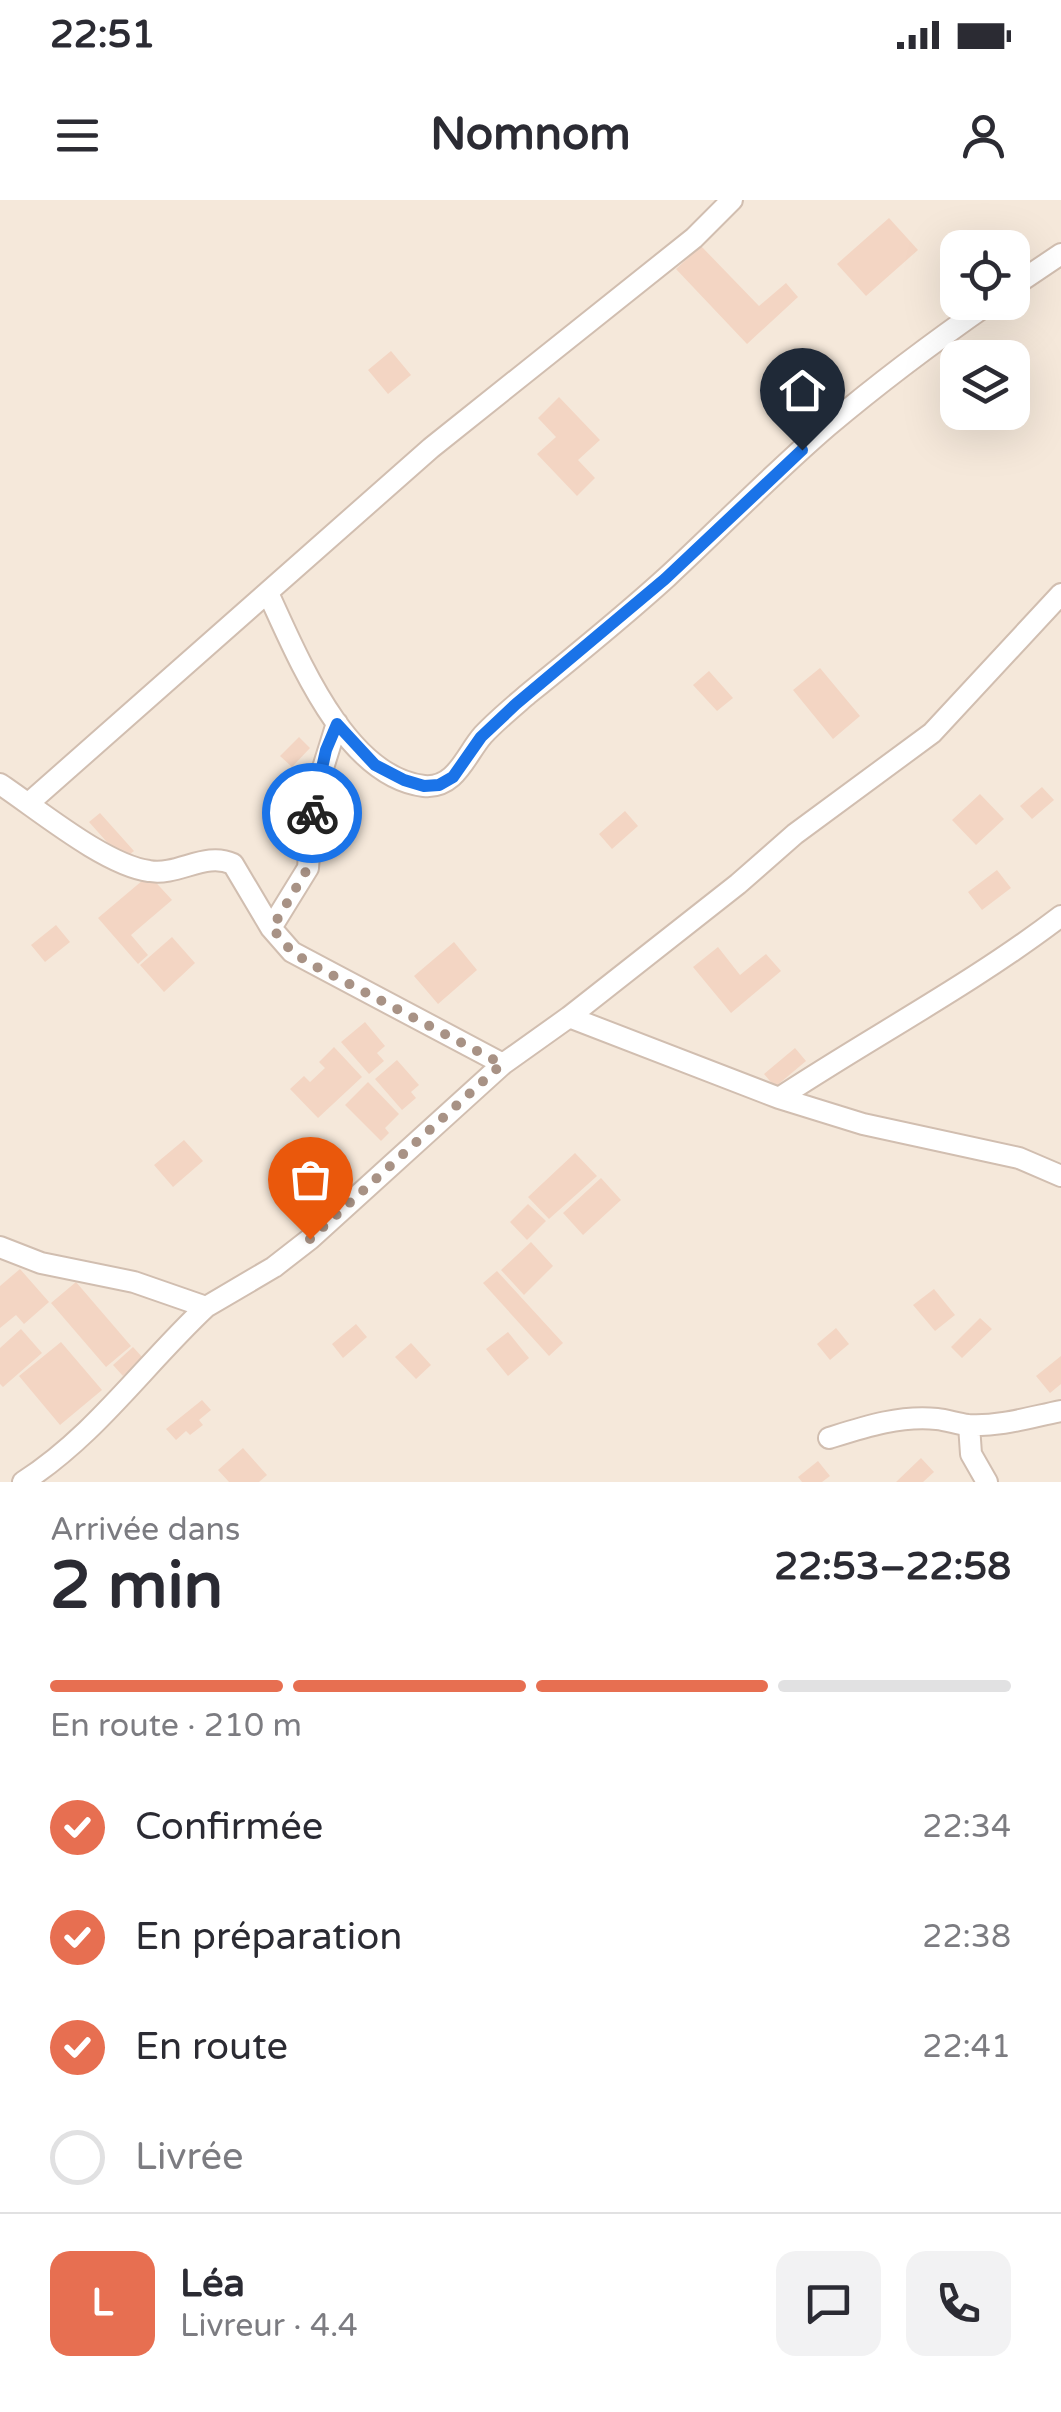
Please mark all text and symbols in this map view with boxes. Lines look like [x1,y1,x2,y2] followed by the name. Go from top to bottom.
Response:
[50,12,155,58] text: 22:51
[50,108,105,163] icon: menu
[430,108,631,162] text: Nomnom
[956,108,1011,163] icon: person
[940,230,1030,430] map controls
[940,230,1030,320] button: locate
[940,340,1030,430] button: layers
[760,348,845,451] pin
[775,363,830,418] icon: home
[262,763,362,863] courier
[285,786,340,841] icon: bike
[268,1137,353,1240] pin
[283,1152,338,1207] icon: bag
[50,1511,240,1549] text: Arrivée dans
[774,1544,1011,1590] text: 22:53–22:58
[50,1547,223,1626] text: 2 min
[50,1707,302,1745] text: En route · 210 m
[50,1800,105,1855] icon: check
[135,1804,323,1850] text: Confirmée
[922,1808,1011,1846] text: 22:34
[50,1910,105,1965] icon: check
[135,1914,402,1960] text: En préparation
[922,1918,1011,1956] text: 22:38
[50,2020,105,2075] icon: check
[135,2024,288,2070] text: En route
[922,2028,1011,2066] text: 22:41
[135,2134,244,2180] text: Livrée
[776,2251,881,2356] button: chat
[906,2251,1011,2356] button: phone
[180,2261,245,2307] text: Léa
[92,2280,113,2326] text: L
[180,2307,358,2345] text: Livreur · 4.4

